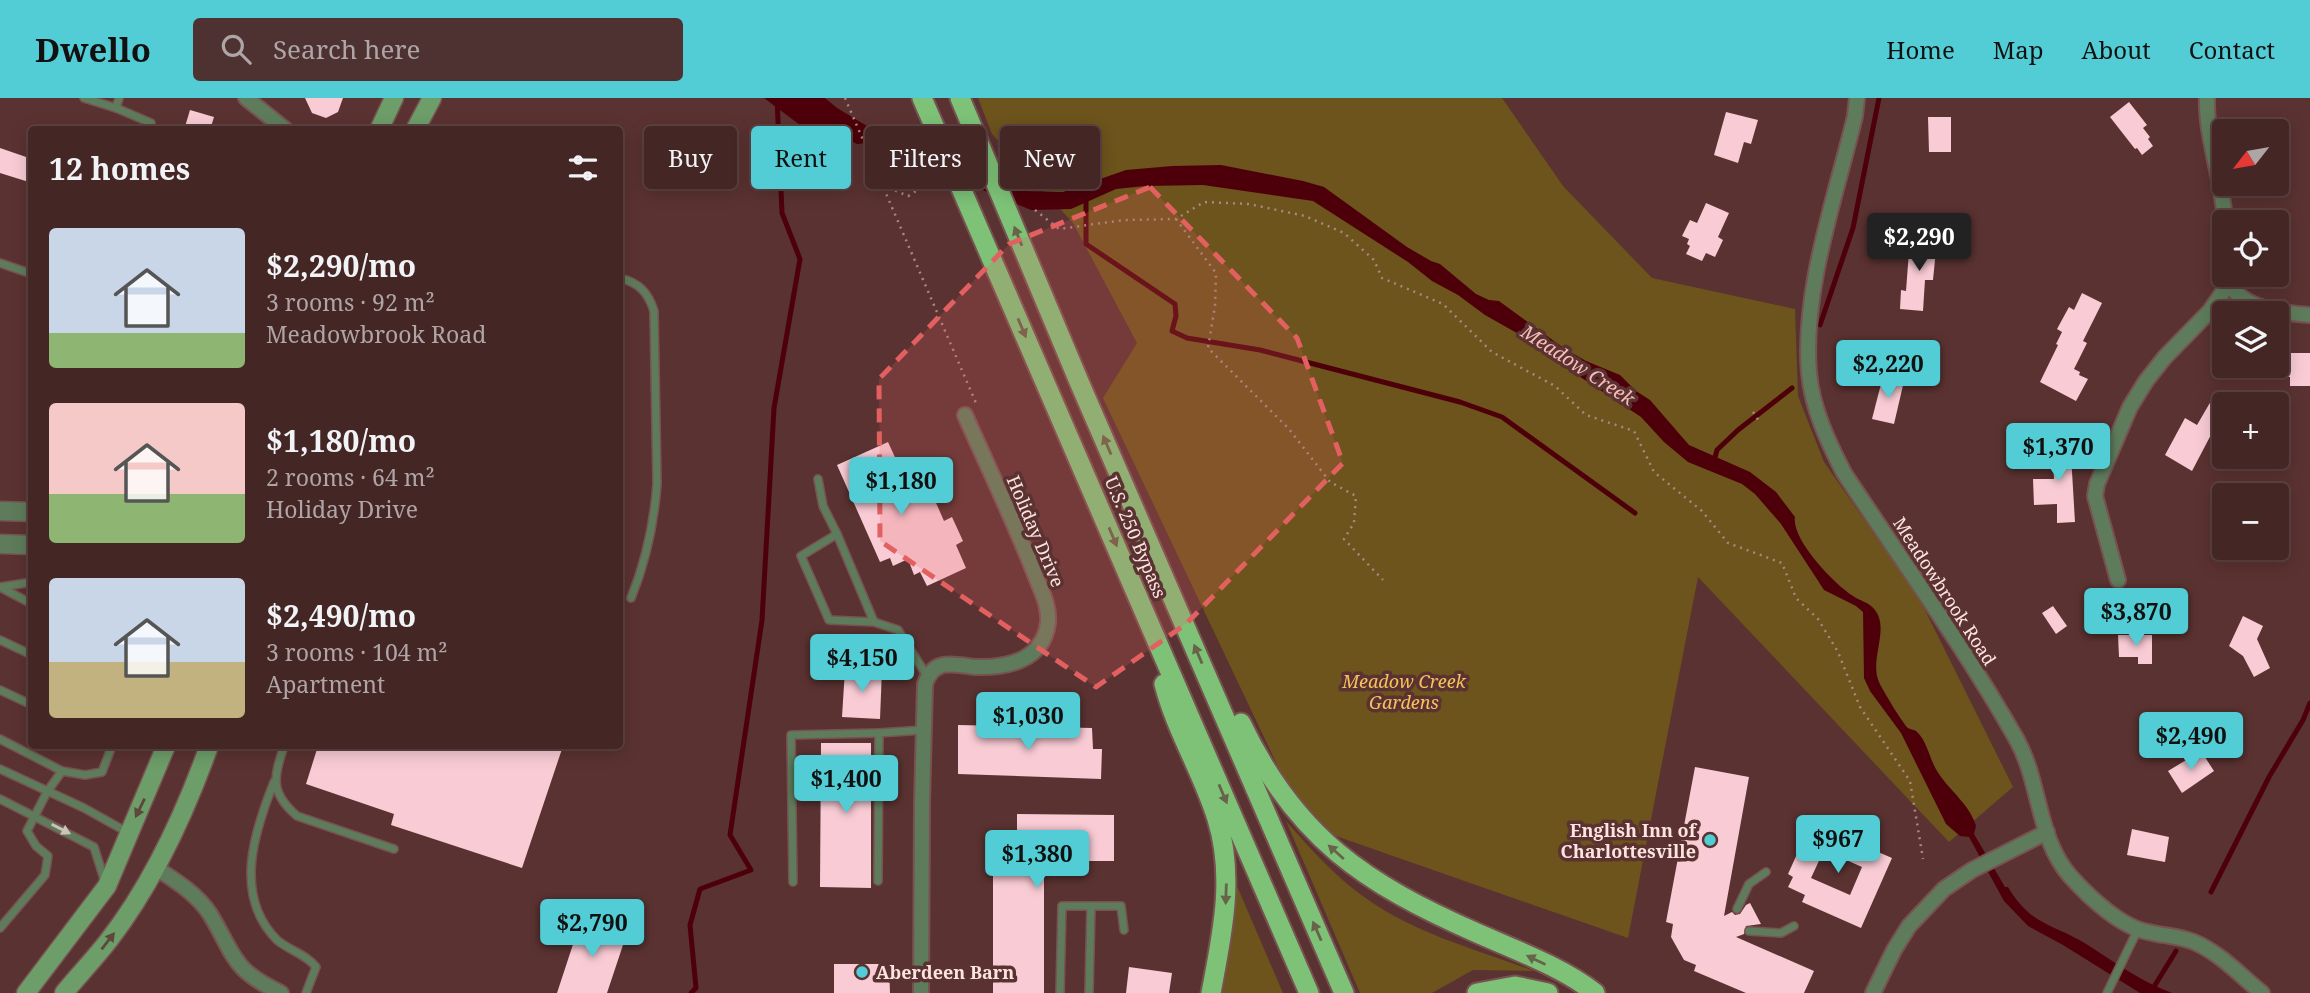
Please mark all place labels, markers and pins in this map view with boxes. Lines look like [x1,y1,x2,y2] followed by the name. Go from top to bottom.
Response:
[1862,214,1976,273] pin: $2,290
[1831,341,1945,400] pin: $2,220
[2001,424,2115,483] pin: $1,370
[844,458,958,517] pin: $1,180
[2079,588,2193,648] pin: $3,870
[805,634,919,694] pin: $4,150
[971,692,1085,752] pin: $1,030
[2134,712,2248,772] pin: $2,490
[789,756,903,815] pin: $1,400
[1797,816,1879,875] pin: $967
[1561,818,1698,863] place label: English Inn of Charlottesville
[980,830,1094,890] pin: $1,380
[1702,832,1718,848] marker: English Inn of Charlottesville
[535,900,649,959] pin: $2,790
[876,960,1014,984] place label: Aberdeen Barn
[854,964,870,980] marker: Aberdeen Barn

